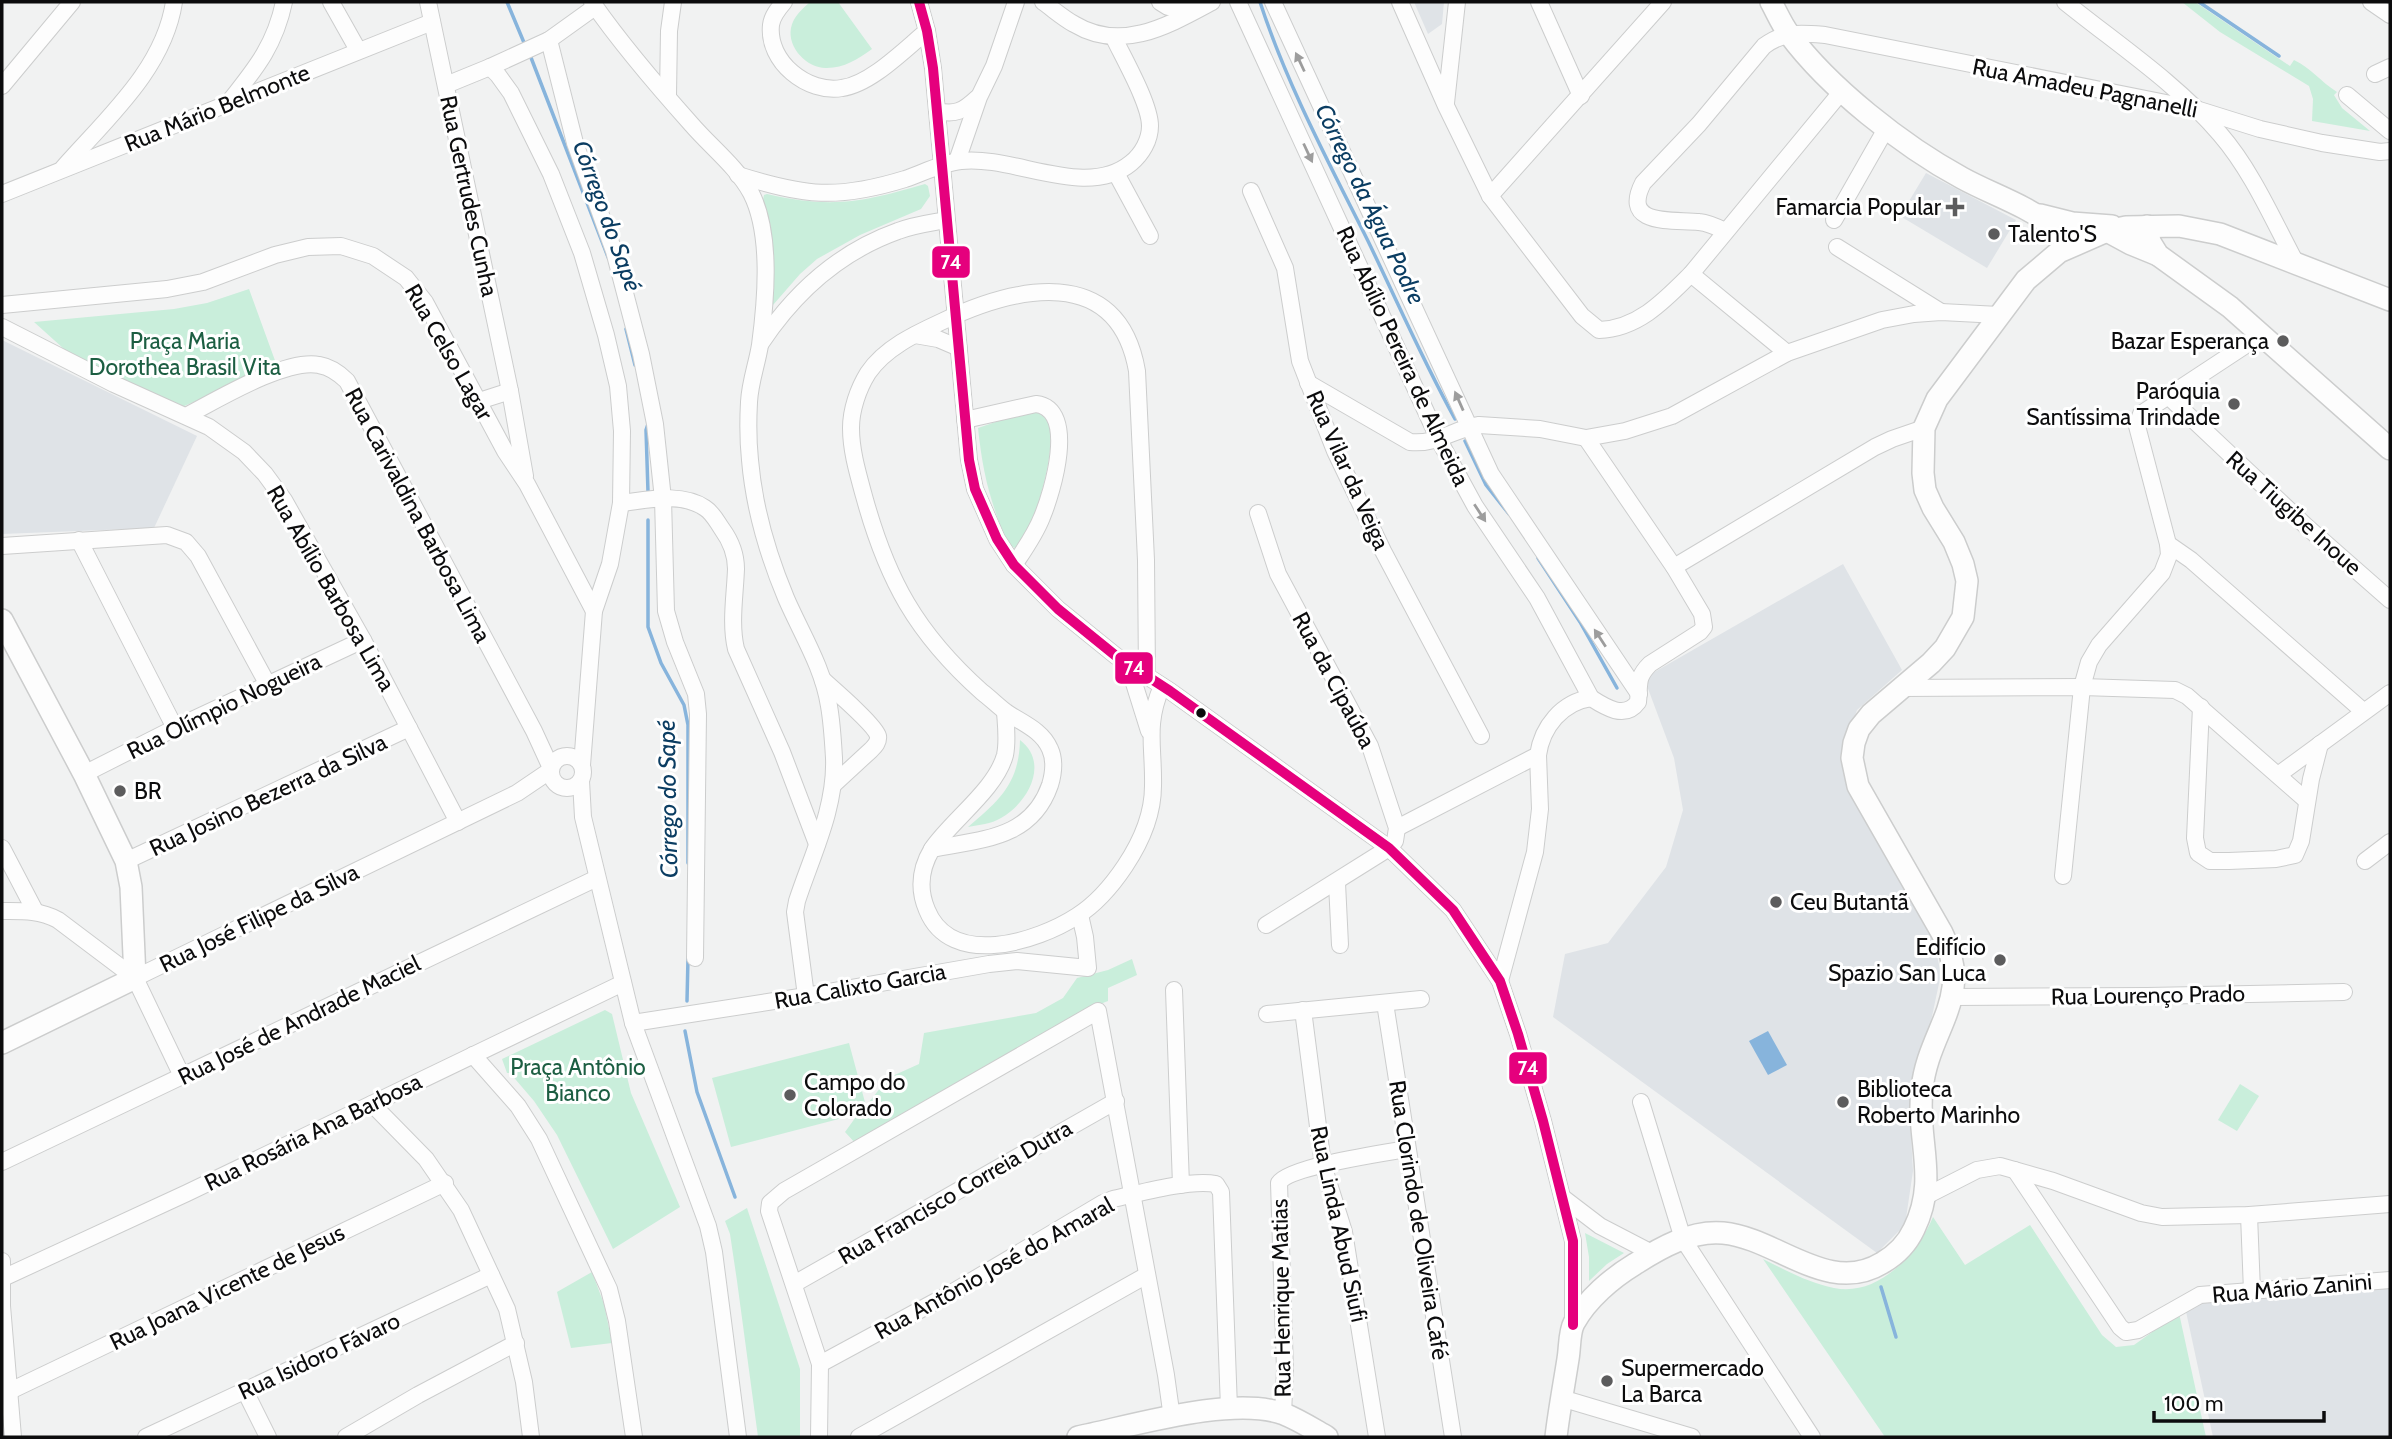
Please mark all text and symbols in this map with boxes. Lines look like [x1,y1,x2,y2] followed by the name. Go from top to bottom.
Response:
[1295,52,1306,72] one-way arrow
[1970,52,2200,124] street label: Rua Amadeu Pagnanelli
[120,58,314,158] street label: Rua Mário Belmonte
[434,93,504,299] street label: Rua Gertrudes Cunha
[1309,98,1432,309] water label: Córrego da Água Podre
[567,136,648,295] water label: Córrego do Sapé
[1302,143,1313,163] one-way arrow
[1775,193,1942,221] place label: Famarcia Popular
[1947,199,1963,215] marker: Famarcia Popular
[2008,220,2097,248] place label: Talento'S
[1330,222,1476,490] street label: Rua Abílio Pereira de Almeida
[1986,226,2002,242] marker: Talento'S
[931,245,971,279] line badge: 74
[941,251,961,274] text: 74
[399,279,500,426] street label: Rua Celso Lagar
[89,327,281,381] park label: Praça Maria Dorothea Brasil Vita
[2111,327,2269,355] place label: Bazar Esperança
[2275,333,2291,349] marker: Bazar Esperança
[2026,377,2220,431] place label: Paróquia Santíssima Trindade
[339,383,497,647] street label: Rua Carivaldina Barbosa Lima
[1300,386,1396,554] street label: Rua Vilar da Veiga
[1453,391,1464,412] one-way arrow
[2226,396,2242,412] marker: Paróquia Santíssima Trindade
[2221,445,2368,581] street label: Rua Tiugibe Inoue
[261,480,401,696] street label: Rua Abílio Barbosa Lima
[1473,503,1486,522] one-way arrow
[1286,607,1382,753] street label: Rua da Cipaúba
[1593,629,1607,647] one-way arrow
[122,647,326,765] street label: Rua Olímpio Nogueira
[1114,651,1154,685] line badge: 74
[1124,657,1144,680] text: 74
[1194,706,1208,720] unlabelled marker
[652,720,683,878] water label: Córrego do Sapé
[145,728,391,862] street label: Rua Josino Bezerra da Silva
[134,777,162,805] place label: BR
[112,783,128,799] marker: BR
[155,858,363,978] street label: Rua José Filipe da Silva
[1790,888,1909,916] place label: Ceu Butantã
[1768,894,1784,910] marker: Ceu Butantã
[1828,933,1986,987] place label: Edifício Spazio San Luca
[173,949,425,1091] street label: Rua José de Andrade Maciel
[1992,952,2008,968] marker: Edifício Spazio San Luca
[772,957,948,1015] street label: Rua Calixto Garcia
[2051,979,2245,1011] street label: Rua Lourenço Prado
[1508,1051,1548,1085] line badge: 74
[510,1053,646,1107] park label: Praça Antônio Bianco
[1518,1057,1538,1080] text: 74
[200,1067,426,1197] street label: Rua Rosária Ana Barbosa
[804,1068,905,1122] place label: Campo do Colorado
[1857,1075,2020,1129] place label: Biblioteca Roberto Marinho
[1383,1078,1455,1362] street label: Rua Clorindo de Oliveira Café
[782,1087,798,1103] marker: Campo do Colorado
[1835,1094,1851,1110] marker: Biblioteca Roberto Marinho
[833,1114,1077,1270] street label: Rua Francisco Correia Dutra
[1305,1123,1373,1325] street label: Rua Linda Abud Siufi
[870,1190,1119,1345] street label: Rua Antônio José do Amaral
[1265,1198,1297,1398] street label: Rua Henrique Matias
[105,1218,349,1356] street label: Rua Joana Vicente de Jesus
[2211,1267,2373,1309] street label: Rua Mário Zanini
[234,1306,404,1406] street label: Rua Isidoro Fávaro
[1621,1354,1764,1408] place label: Supermercado La Barca
[1599,1373,1615,1389] marker: Supermercado La Barca
[2154,1380,2324,1424] scale bar
[2164,1391,2223,1416] text: 100 m

